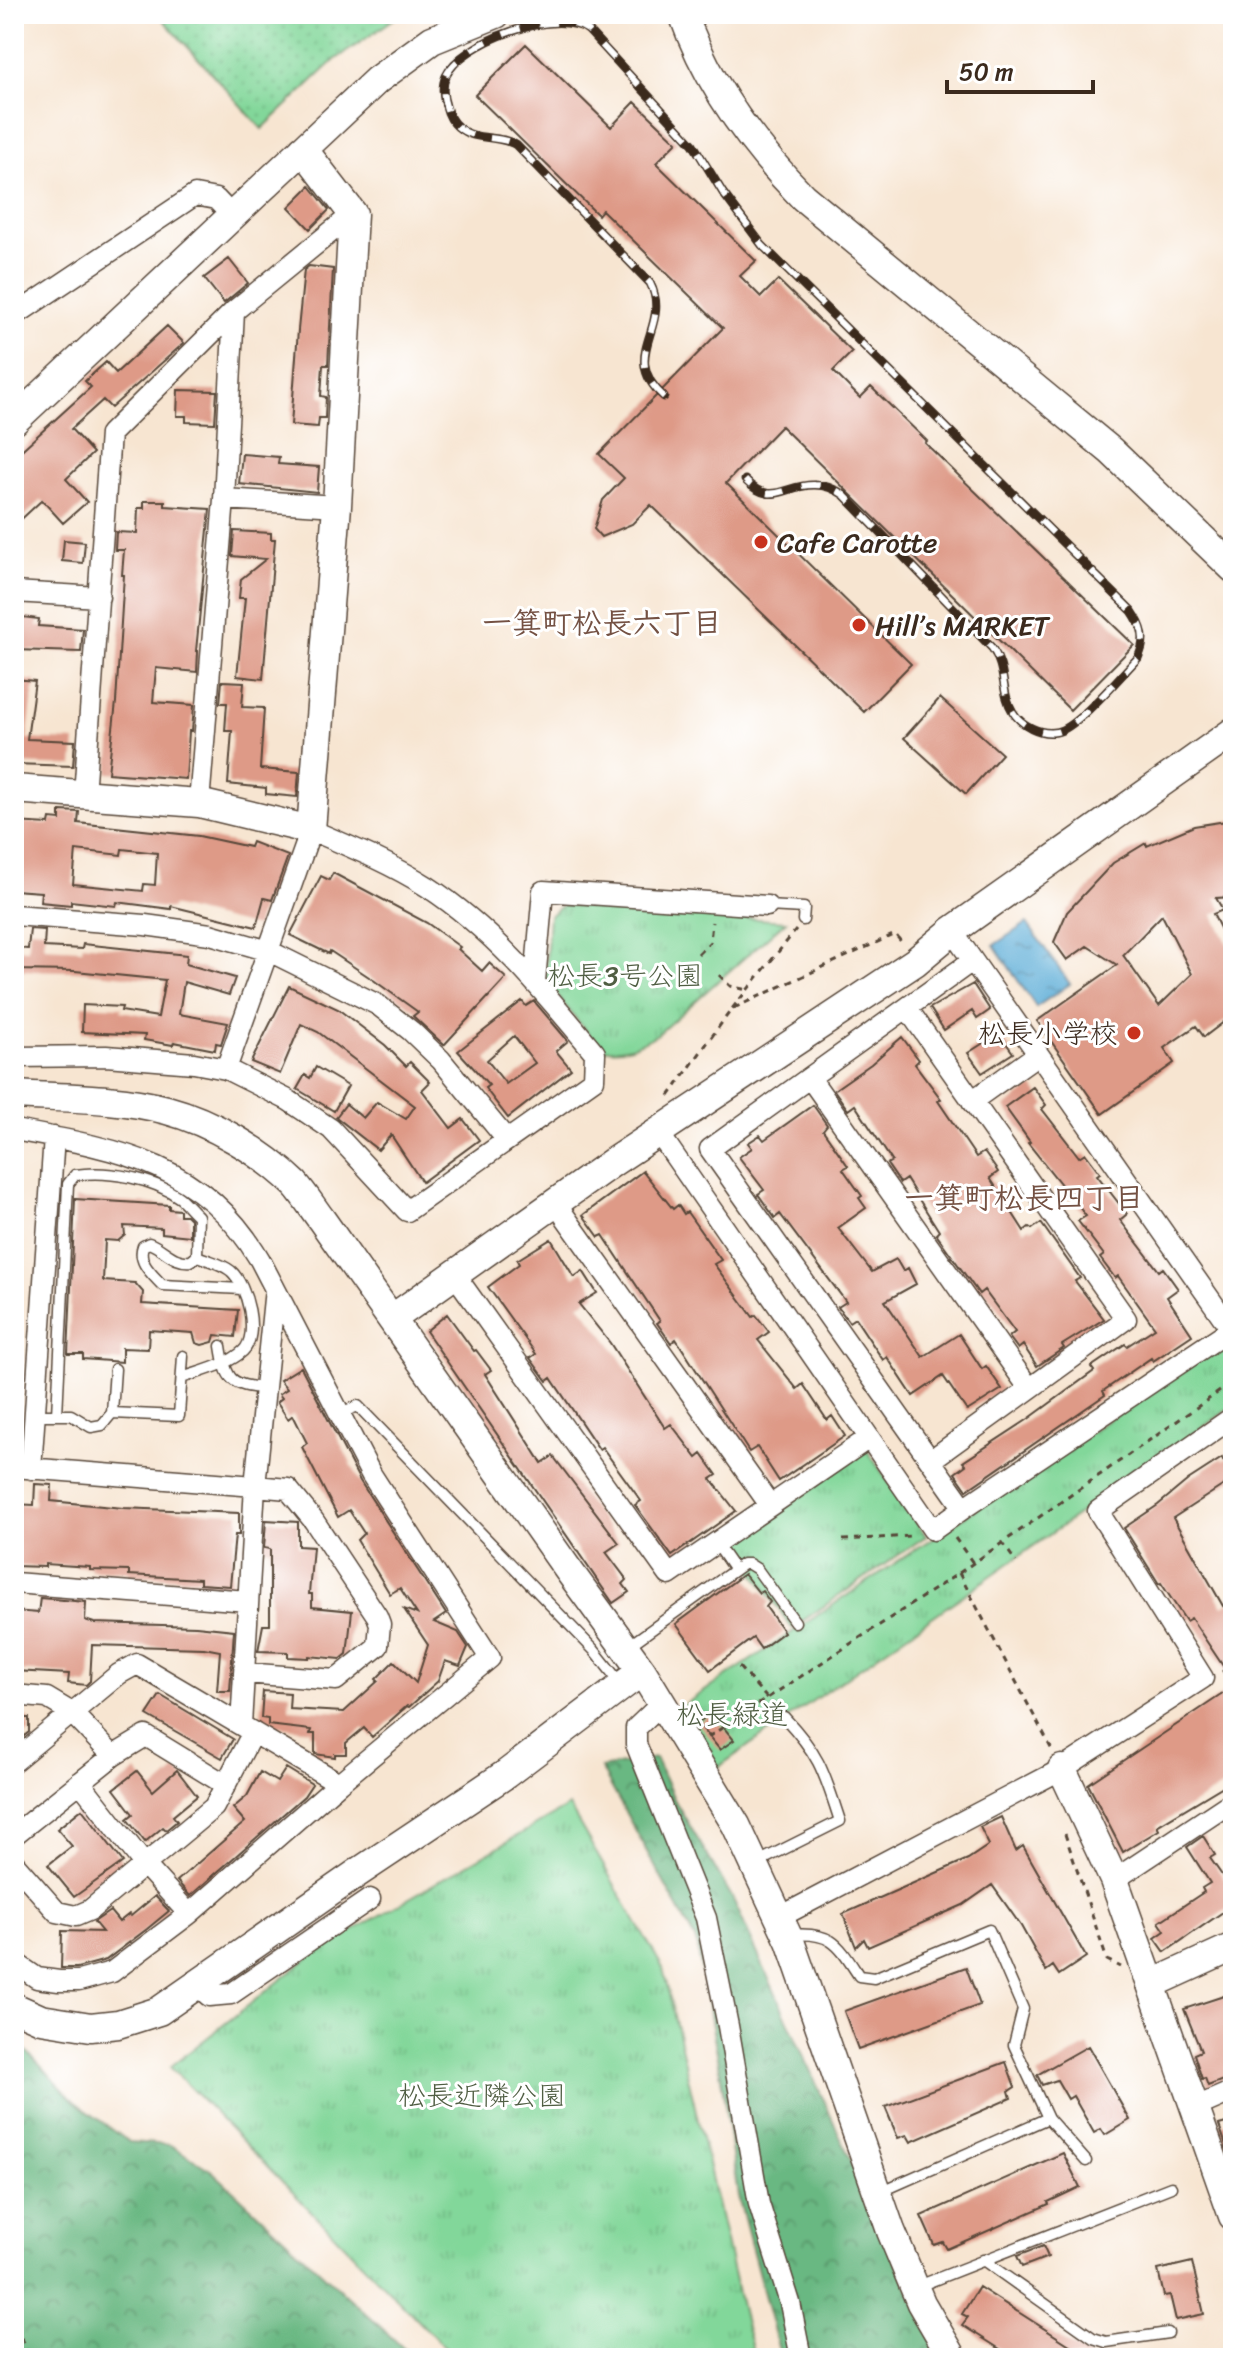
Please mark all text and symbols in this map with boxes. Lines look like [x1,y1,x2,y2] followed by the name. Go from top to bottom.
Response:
[947,44,1093,94] scale bar
[959,51,1014,93] text: 50 m
[777,518,937,567] place label: Cafe Carotte
[752,533,770,551] marker: Cafe Carotte
[482,596,722,650] district label: 一箕町松長六丁目
[875,601,1051,650] place label: Hill’s MARKET
[850,616,868,634] marker: Hill’s MARKET
[547,951,703,1000] park label: 松長3号公園
[978,1009,1118,1058] place label: 松長小学校
[1125,1024,1143,1042] marker: 松長小学校
[904,1171,1144,1225] district label: 一箕町松長四丁目
[676,1690,788,1739] park label: 松長緑道
[398,2071,566,2120] park label: 松長近隣公園

